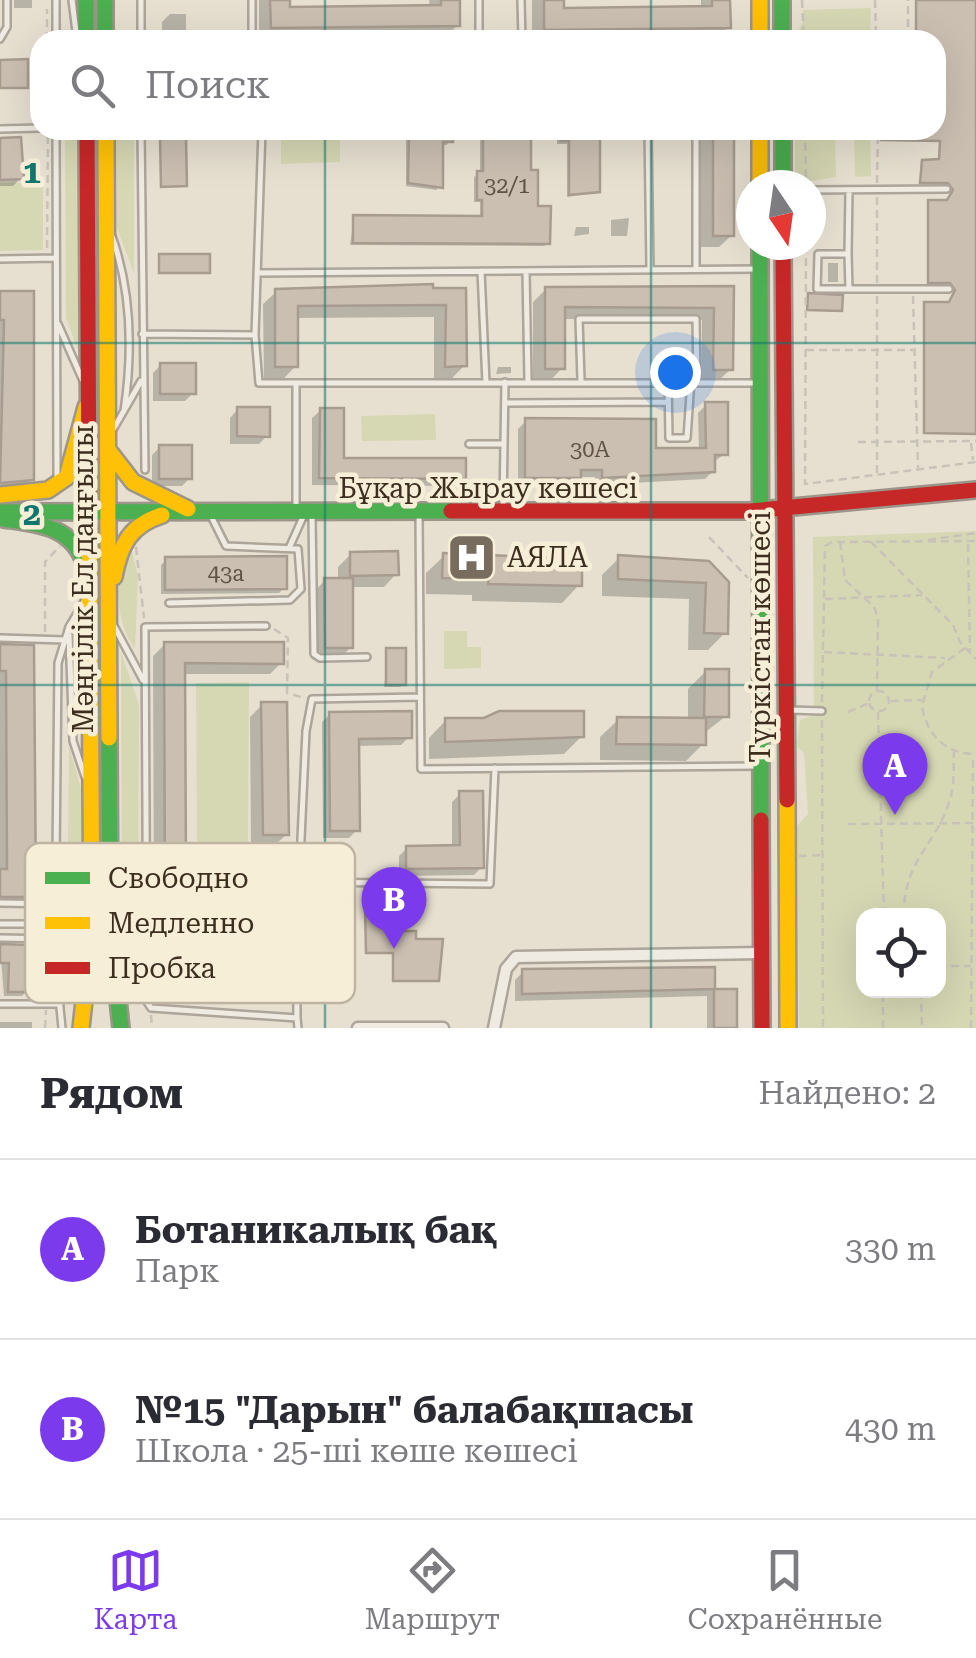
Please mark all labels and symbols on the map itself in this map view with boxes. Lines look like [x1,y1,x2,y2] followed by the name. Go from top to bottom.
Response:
[23,153,41,191] text: 1
[736,170,826,260] north arrow
[484,173,530,198] house number: 32/1
[650,347,701,398] your location
[67,425,100,733] street label: Мәңгілік Ел даңғылы
[570,437,611,462] house number: 30А
[338,472,638,505] street label: Бұқар Жырау көшесі
[23,495,41,533] text: 2
[744,511,777,763] street label: Түркістан көшесі
[446,531,498,583] hospital icon: АЯЛА
[507,541,588,574] place label: АЯЛА
[208,561,244,586] house number: 43а
[862,732,928,815] pin: A
[25,843,355,1003] legend
[108,862,249,895] text: Свободно
[362,866,426,949] pin: B
[108,907,255,940] text: Медленно
[108,952,216,985] text: Пробка

